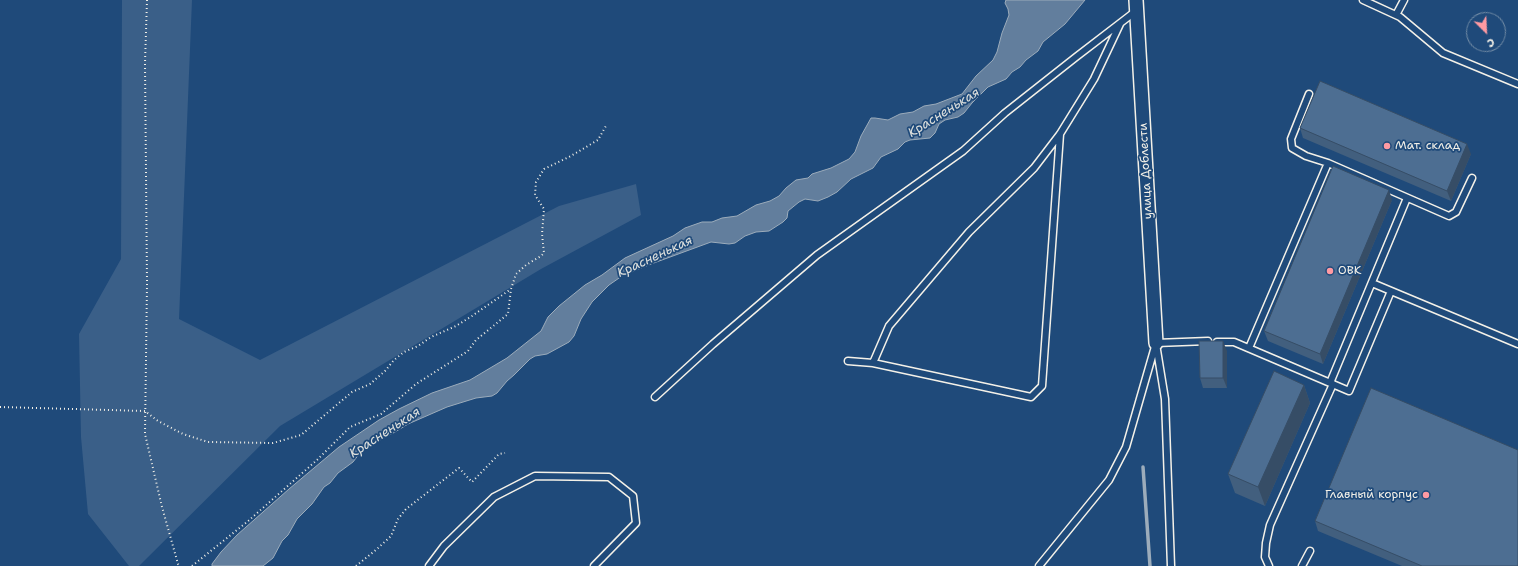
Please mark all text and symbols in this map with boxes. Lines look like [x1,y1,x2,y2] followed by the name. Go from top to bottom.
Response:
[1466,12,1506,52] north arrow
[1485,34,1497,51] text: С
[905,85,983,141] water label: Красненькая
[1136,123,1156,219] street label: улица Доблести
[1395,139,1460,153] place label: Мат. склад
[1382,141,1392,151] marker: Мат. склад
[615,233,695,281] water label: Красненькая
[1338,264,1362,278] place label: ОВК
[1325,266,1335,276] marker: ОВК
[347,404,423,462] water label: Красненькая
[1325,488,1418,502] place label: Главный корпус
[1421,490,1431,500] marker: Главный корпус

